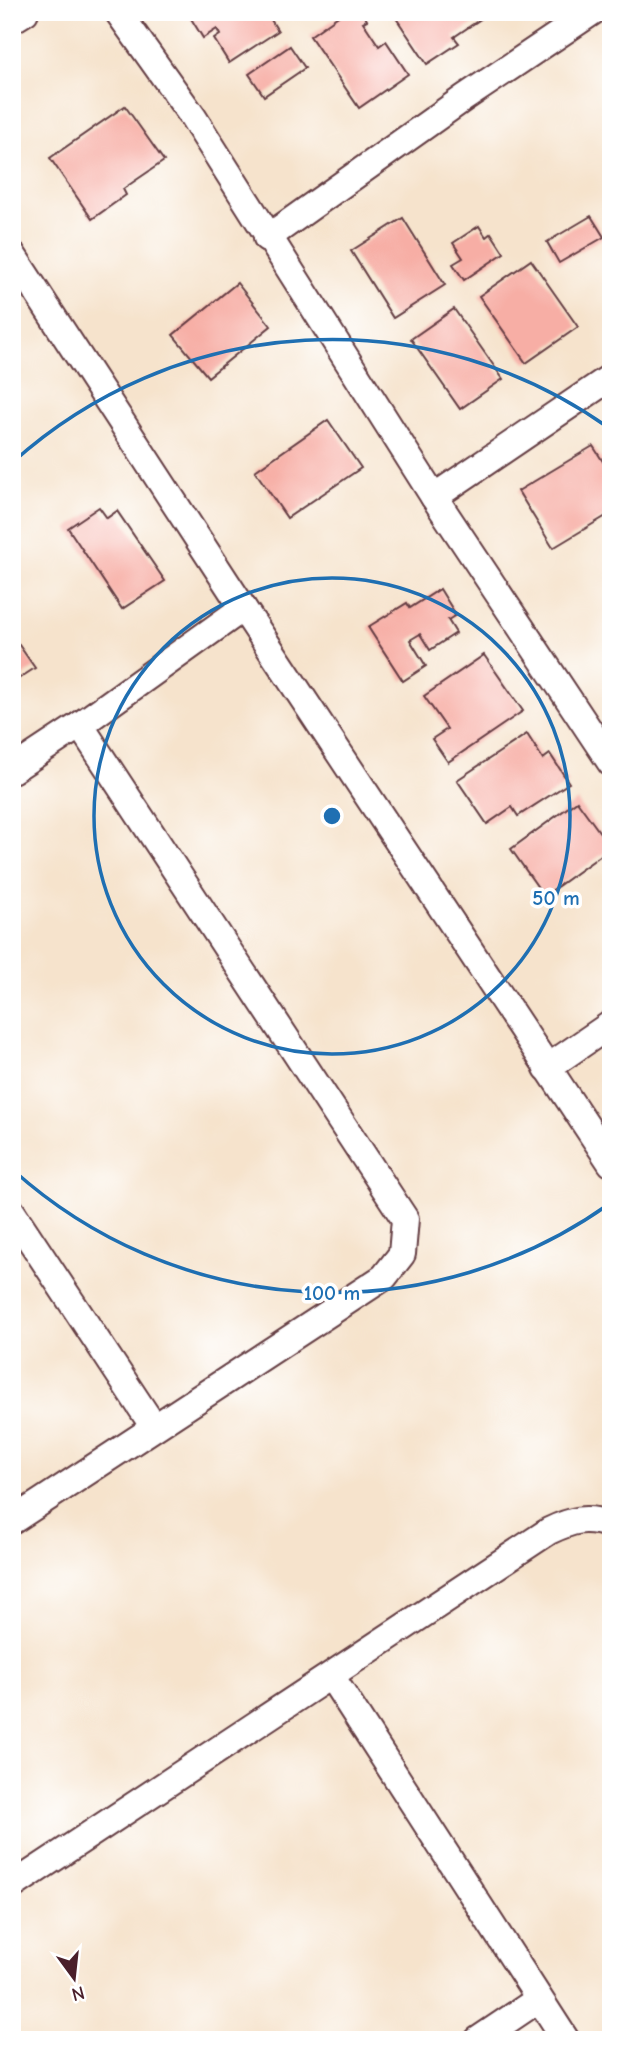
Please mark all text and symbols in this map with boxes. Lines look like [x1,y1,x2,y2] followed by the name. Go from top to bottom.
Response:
[320,804,344,828] centre of rings
[532,886,580,910] text: 50 m
[304,1281,360,1305] text: 100 m
[38,1944,108,2014] north arrow
[69,1981,87,2006] text: N

